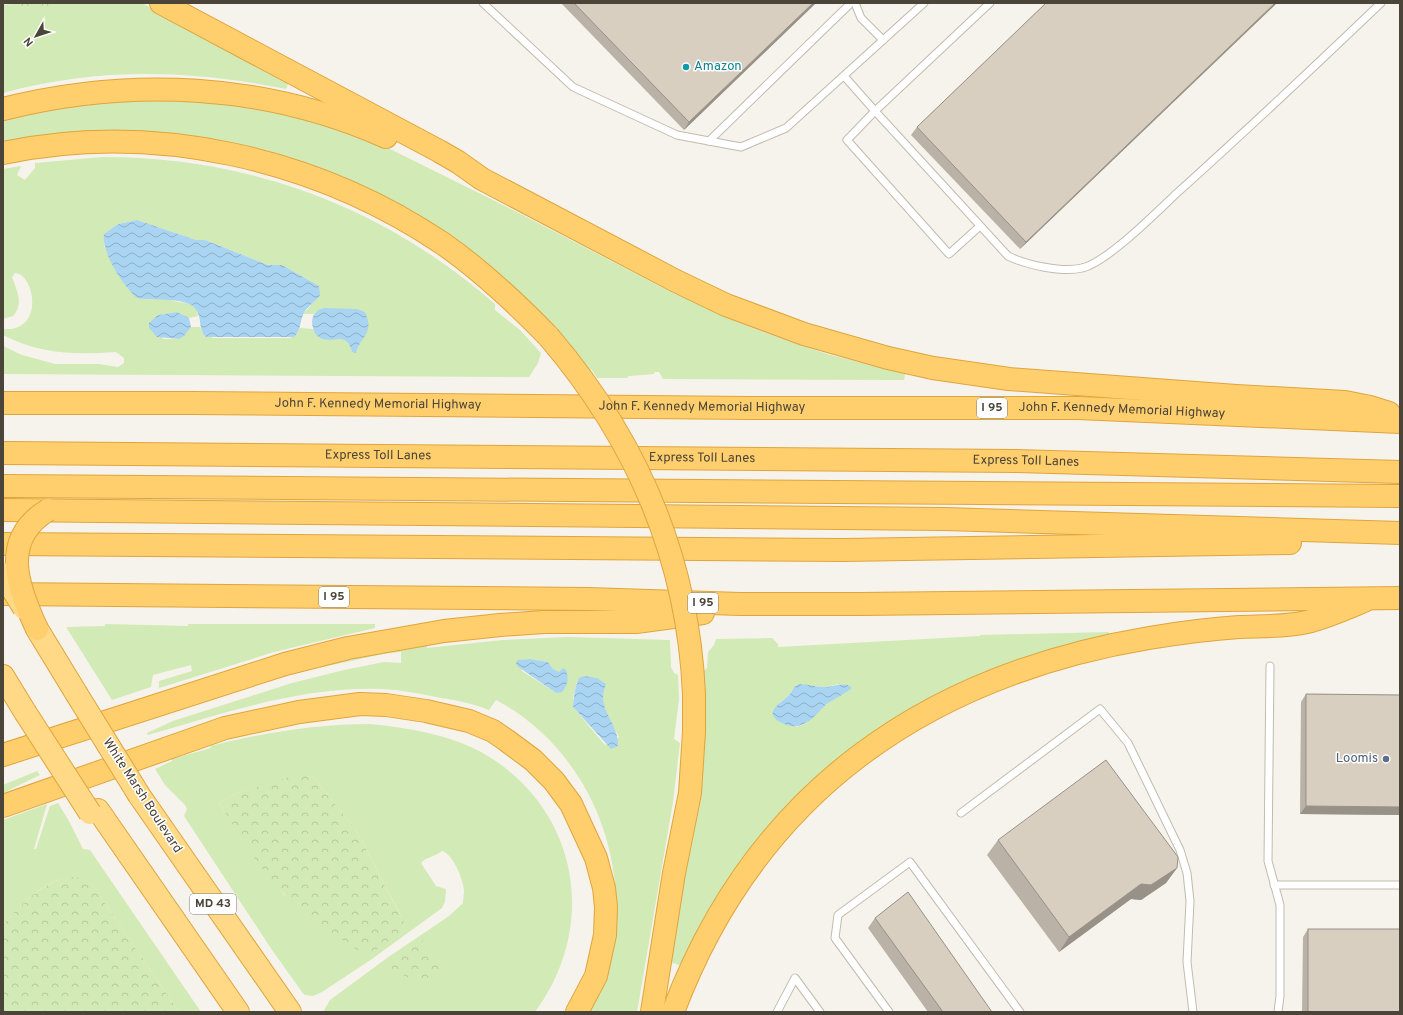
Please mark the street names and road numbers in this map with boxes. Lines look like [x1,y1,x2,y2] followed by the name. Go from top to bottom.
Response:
[275,396,482,414] street label: John F. Kennedy Memorial Highway
[977,398,1007,418] road number: I 95
[599,399,805,416] street label: John F. Kennedy Memorial Highway
[1019,400,1226,422] street label: John F. Kennedy Memorial Highway
[325,448,431,464] street label: Express Toll Lanes
[649,450,755,467] street label: Express Toll Lanes
[973,453,1079,471] street label: Express Toll Lanes
[319,587,349,607] road number: I 95
[688,593,718,613] road number: I 95
[99,736,185,856] street label: White Marsh Boulevard
[190,894,236,914] road number: MD 43

